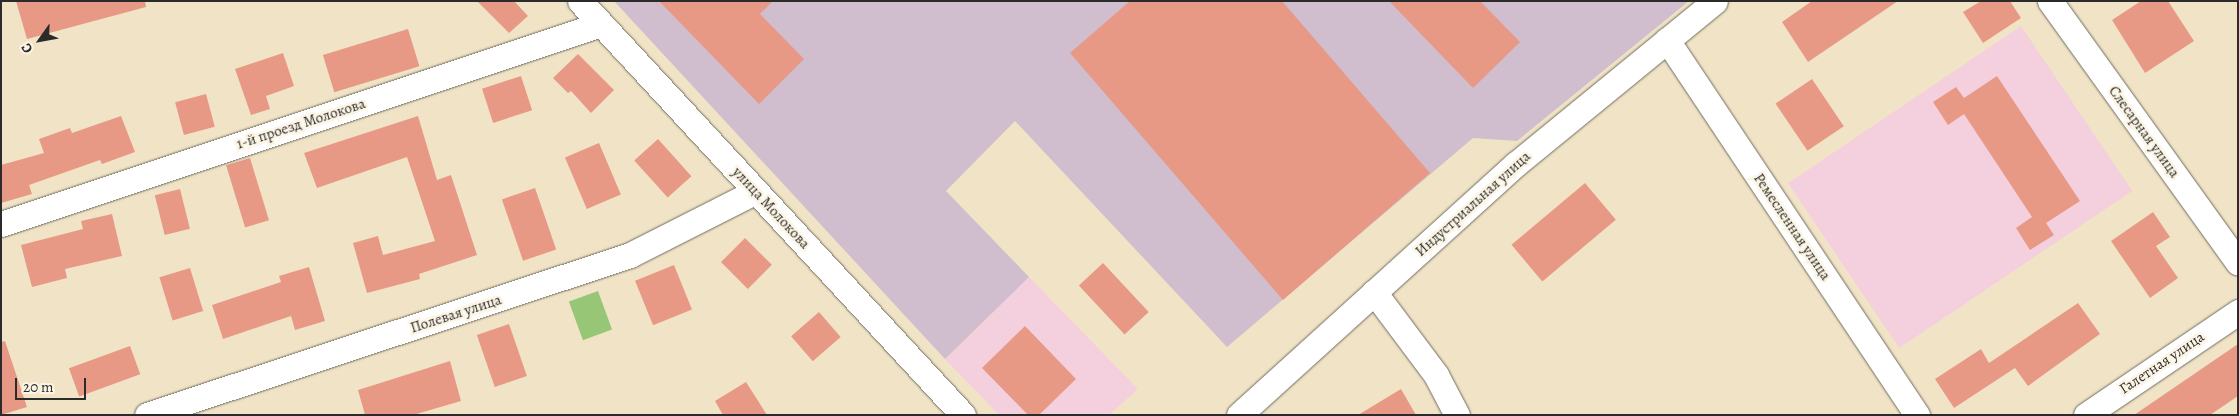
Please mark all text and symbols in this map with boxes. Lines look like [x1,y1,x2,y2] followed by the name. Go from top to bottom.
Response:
[15,15,65,65] north arrow
[17,40,37,57] text: С
[2105,83,2183,181] street label: Слесарная улица
[234,95,368,153] street label: 1-й проезд Молокова
[1412,148,1534,260] street label: Индустриальная улица
[728,163,814,253] street label: улица Молокова
[1750,170,1834,284] street label: Ремесленная улица
[408,291,504,337] street label: Полевая улица
[2116,328,2208,398] street label: Галетная улица
[18,368,89,400] scale bar
[23,377,54,397] text: 20 m

